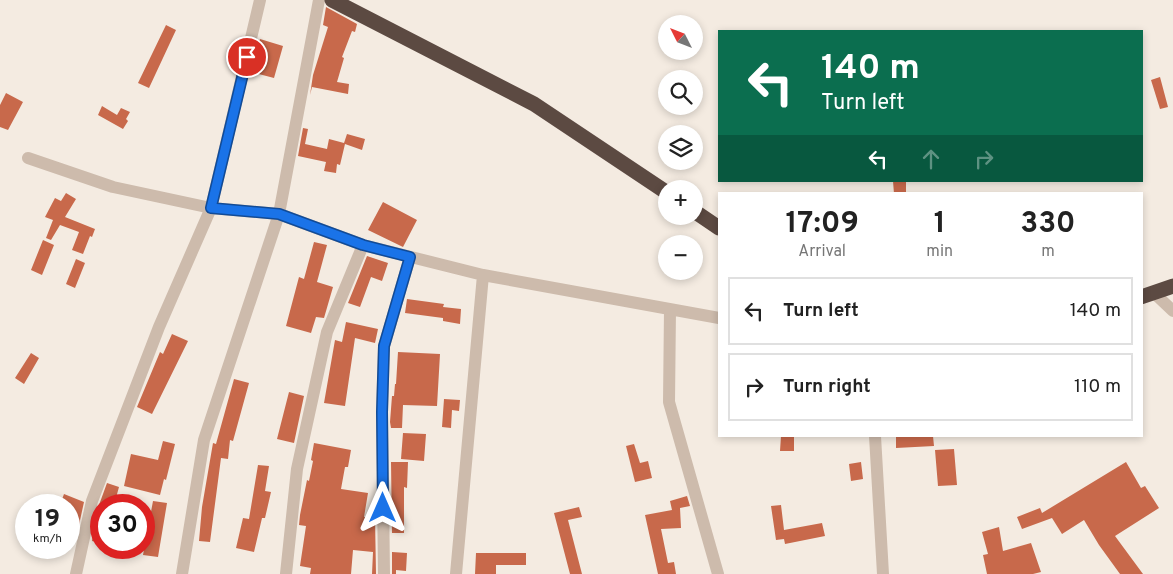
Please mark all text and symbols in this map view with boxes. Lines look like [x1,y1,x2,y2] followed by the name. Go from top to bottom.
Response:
[658,15,702,60] north arrow
[658,15,703,280] map controls
[226,36,268,78] pin
[233,43,261,71] icon: arrive
[821,47,920,91] text: 140 m
[738,50,803,115] icon: left
[658,70,703,115] button: search
[821,90,904,117] text: Turn left
[658,125,703,170] button: layers
[864,145,892,173] icon: left
[917,145,945,173] icon: ahead
[970,145,998,173] icon: right
[658,180,703,225] button: +
[785,206,859,243] text: 17:09
[934,206,946,243] text: 1
[1020,206,1076,243] text: 330
[658,235,703,280] button: −
[798,242,846,262] text: Arrival
[926,242,953,262] text: min
[1041,242,1055,262] text: m
[740,297,768,325] icon: left
[783,299,859,323] text: Turn left
[1070,299,1121,323] text: 140 m
[740,373,768,401] icon: right
[783,375,871,399] text: Turn right
[1074,375,1121,399] text: 110 m
[356,481,408,533] position arrow
[90,494,155,559] speed limit sign: 30
[35,504,60,536] text: 19
[33,531,62,547] text: km/h

